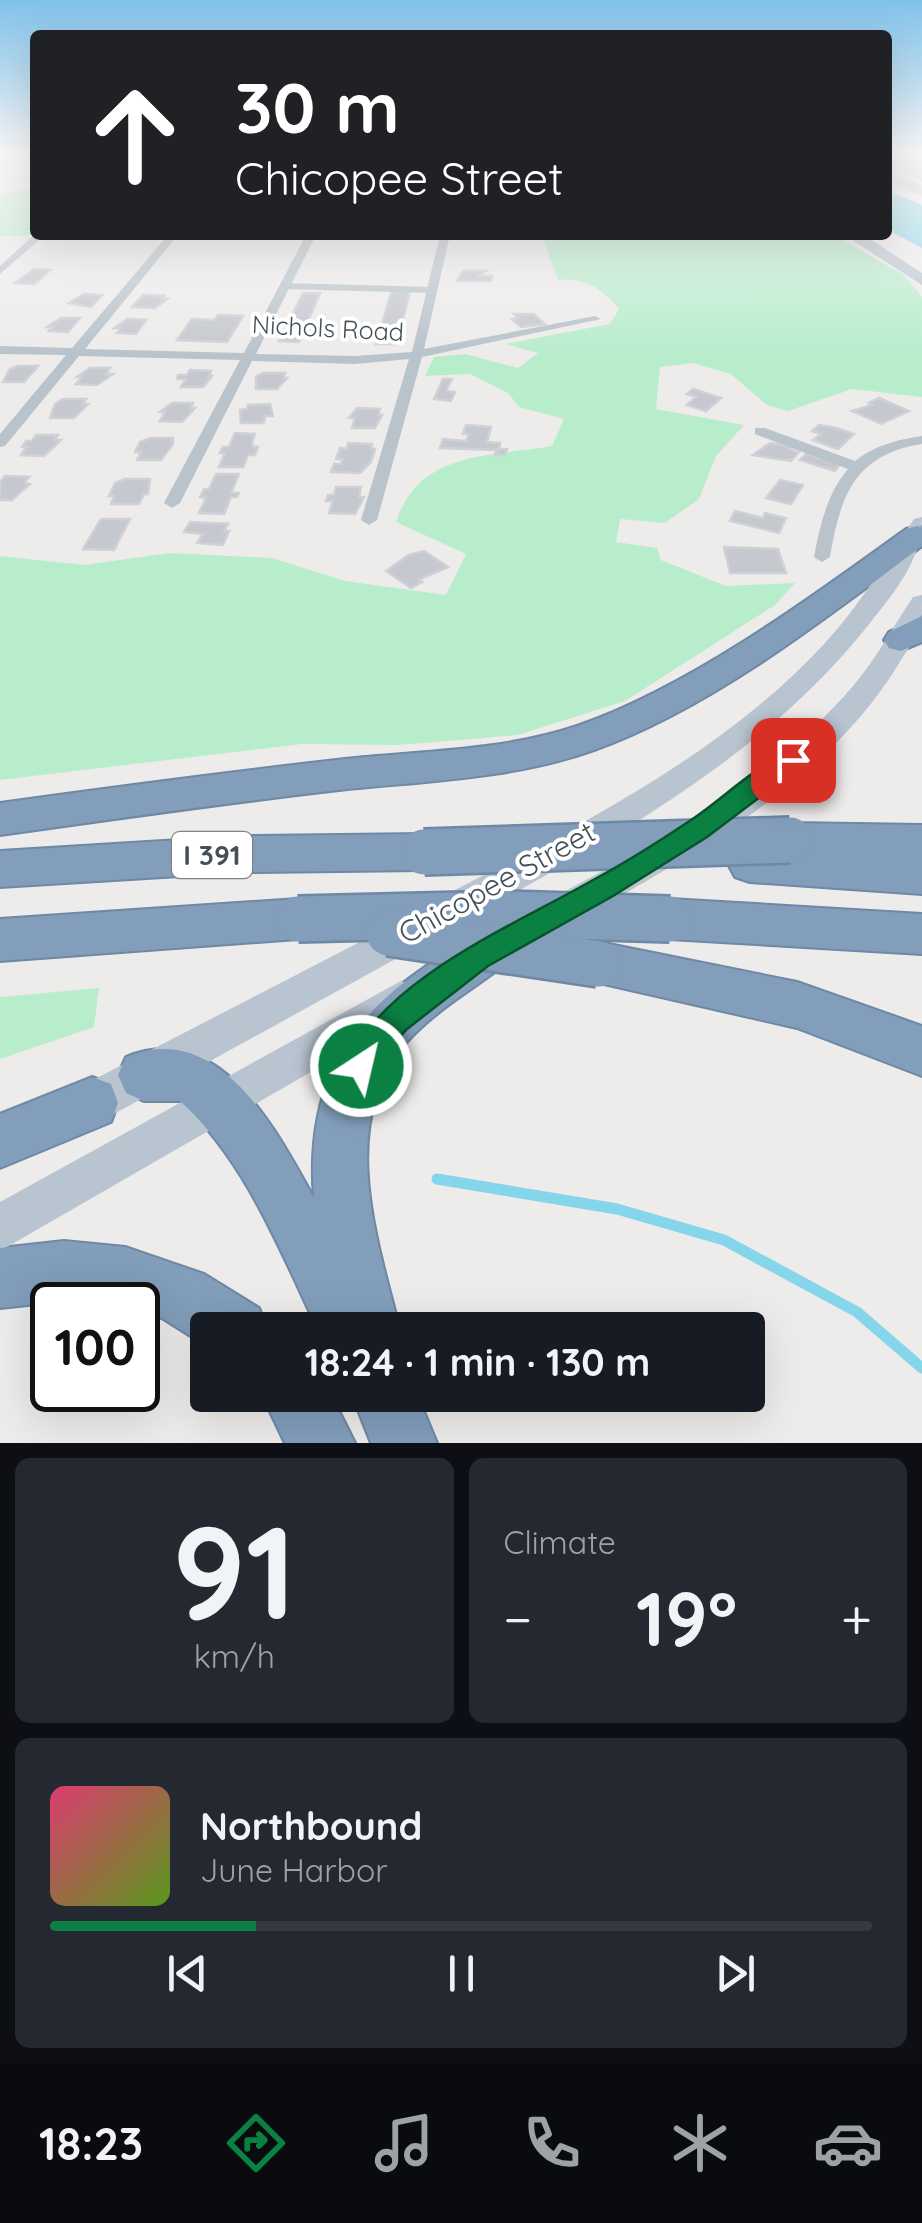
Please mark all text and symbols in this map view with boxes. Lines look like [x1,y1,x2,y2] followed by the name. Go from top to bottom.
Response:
[235,63,400,151] text: 30 m
[70,70,200,200] icon: ahead
[235,150,563,206] text: Chicopee Street
[251,308,405,347] street label: Nichols Road
[751,718,836,803] pin
[766,733,821,788] icon: arrive
[392,812,601,952] street label: Chicopee Street
[172,832,252,878] road number: I 391
[309,1014,413,1118] position arrow
[30,1282,160,1412] speed limit sign: 100
[305,1338,650,1386] text: 18:24 · 1 min · 130 m
[172,1489,296,1652] text: 91
[504,1522,616,1562] text: Climate
[636,1571,737,1665] text: 19°
[504,1584,532,1653] text: −
[841,1584,872,1653] text: +
[194,1636,275,1676] text: km/h
[200,1802,422,1850] text: Northbound
[200,1850,388,1890] text: June Harbor
[160,1946,215,2001] icon: previous
[434,1946,489,2001] icon: pause
[708,1946,763,2001] icon: next
[221,2108,291,2178] icon: directions
[369,2108,439,2178] icon: music
[517,2108,587,2178] icon: phone
[665,2108,735,2178] icon: climate
[813,2108,883,2178] icon: car
[39,2115,143,2171] text: 18:23

